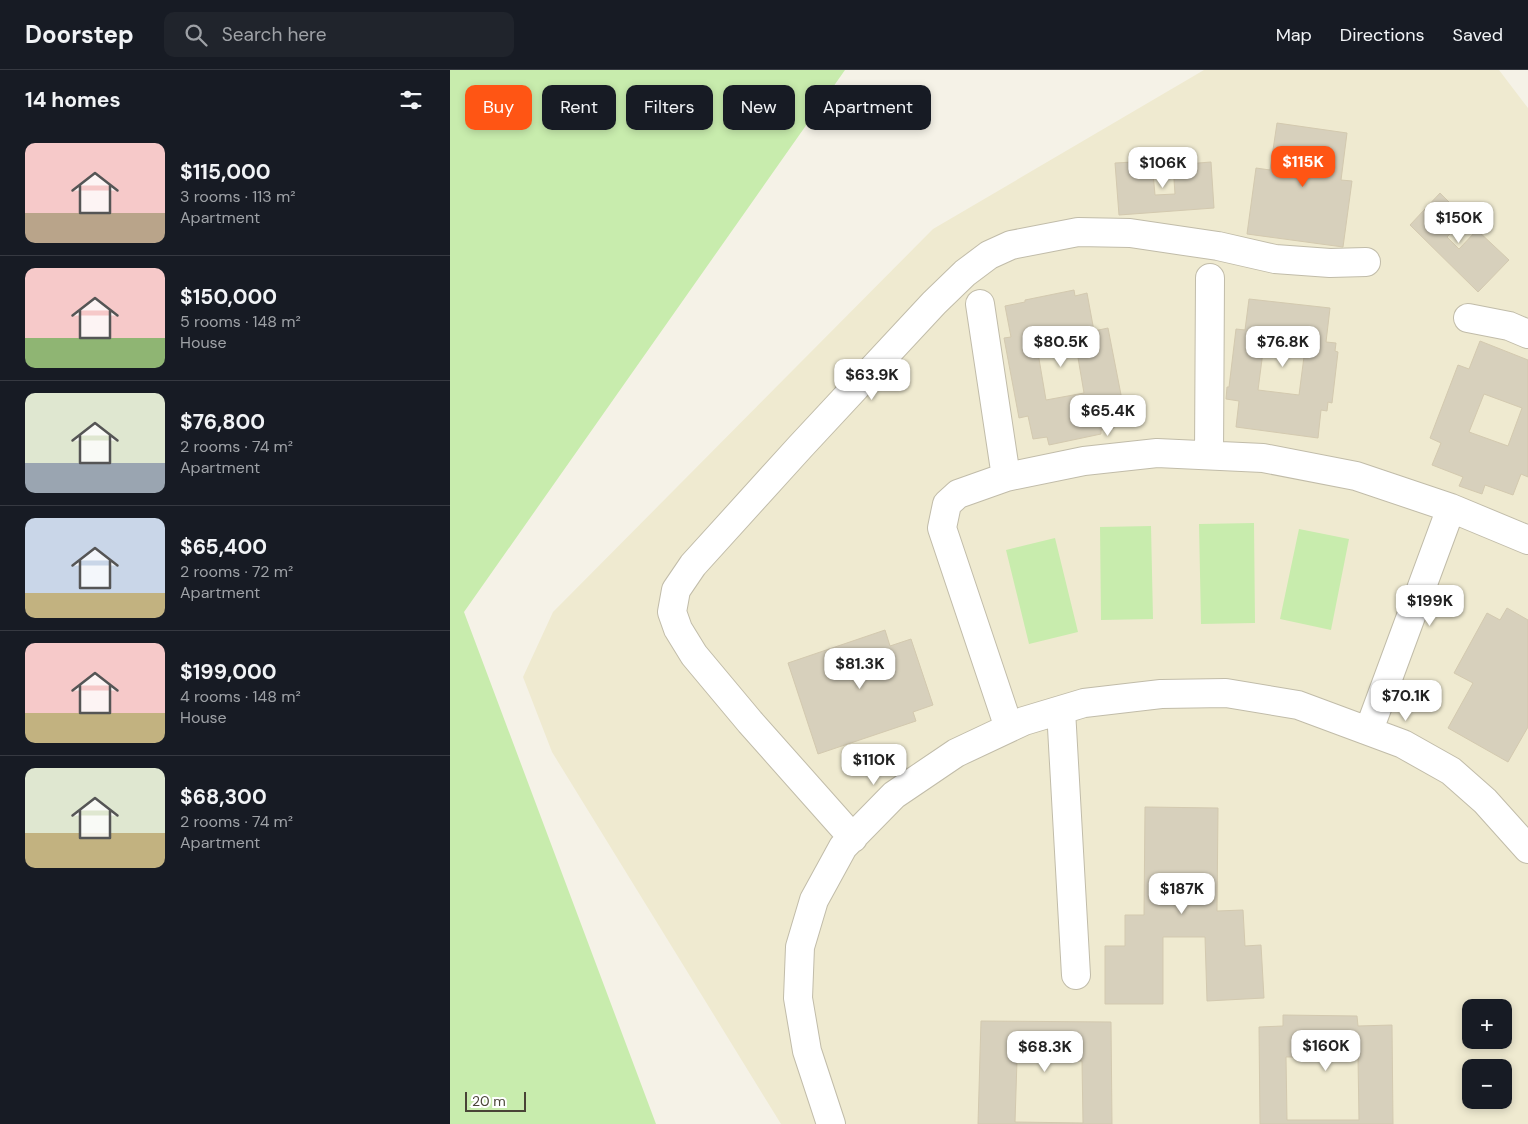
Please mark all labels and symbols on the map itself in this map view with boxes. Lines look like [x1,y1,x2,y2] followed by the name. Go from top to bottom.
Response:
[1128,146,1198,189] pin: $106K
[1268,146,1338,188] pin: $115K
[1424,202,1494,244] pin: $150K
[1020,326,1102,368] pin: $80.5K
[1242,326,1324,368] pin: $76.8K
[831,358,913,401] pin: $63.9K
[1067,394,1149,437] pin: $65.4K
[1395,584,1465,627] pin: $199K
[819,648,901,690] pin: $81.3K
[1365,680,1447,722] pin: $70.1K
[839,744,909,786] pin: $110K
[1147,872,1217,915] pin: $187K
[1004,1030,1086,1073] pin: $68.3K
[1291,1030,1361,1072] pin: $160K
[465,1089,526,1112] scale bar

